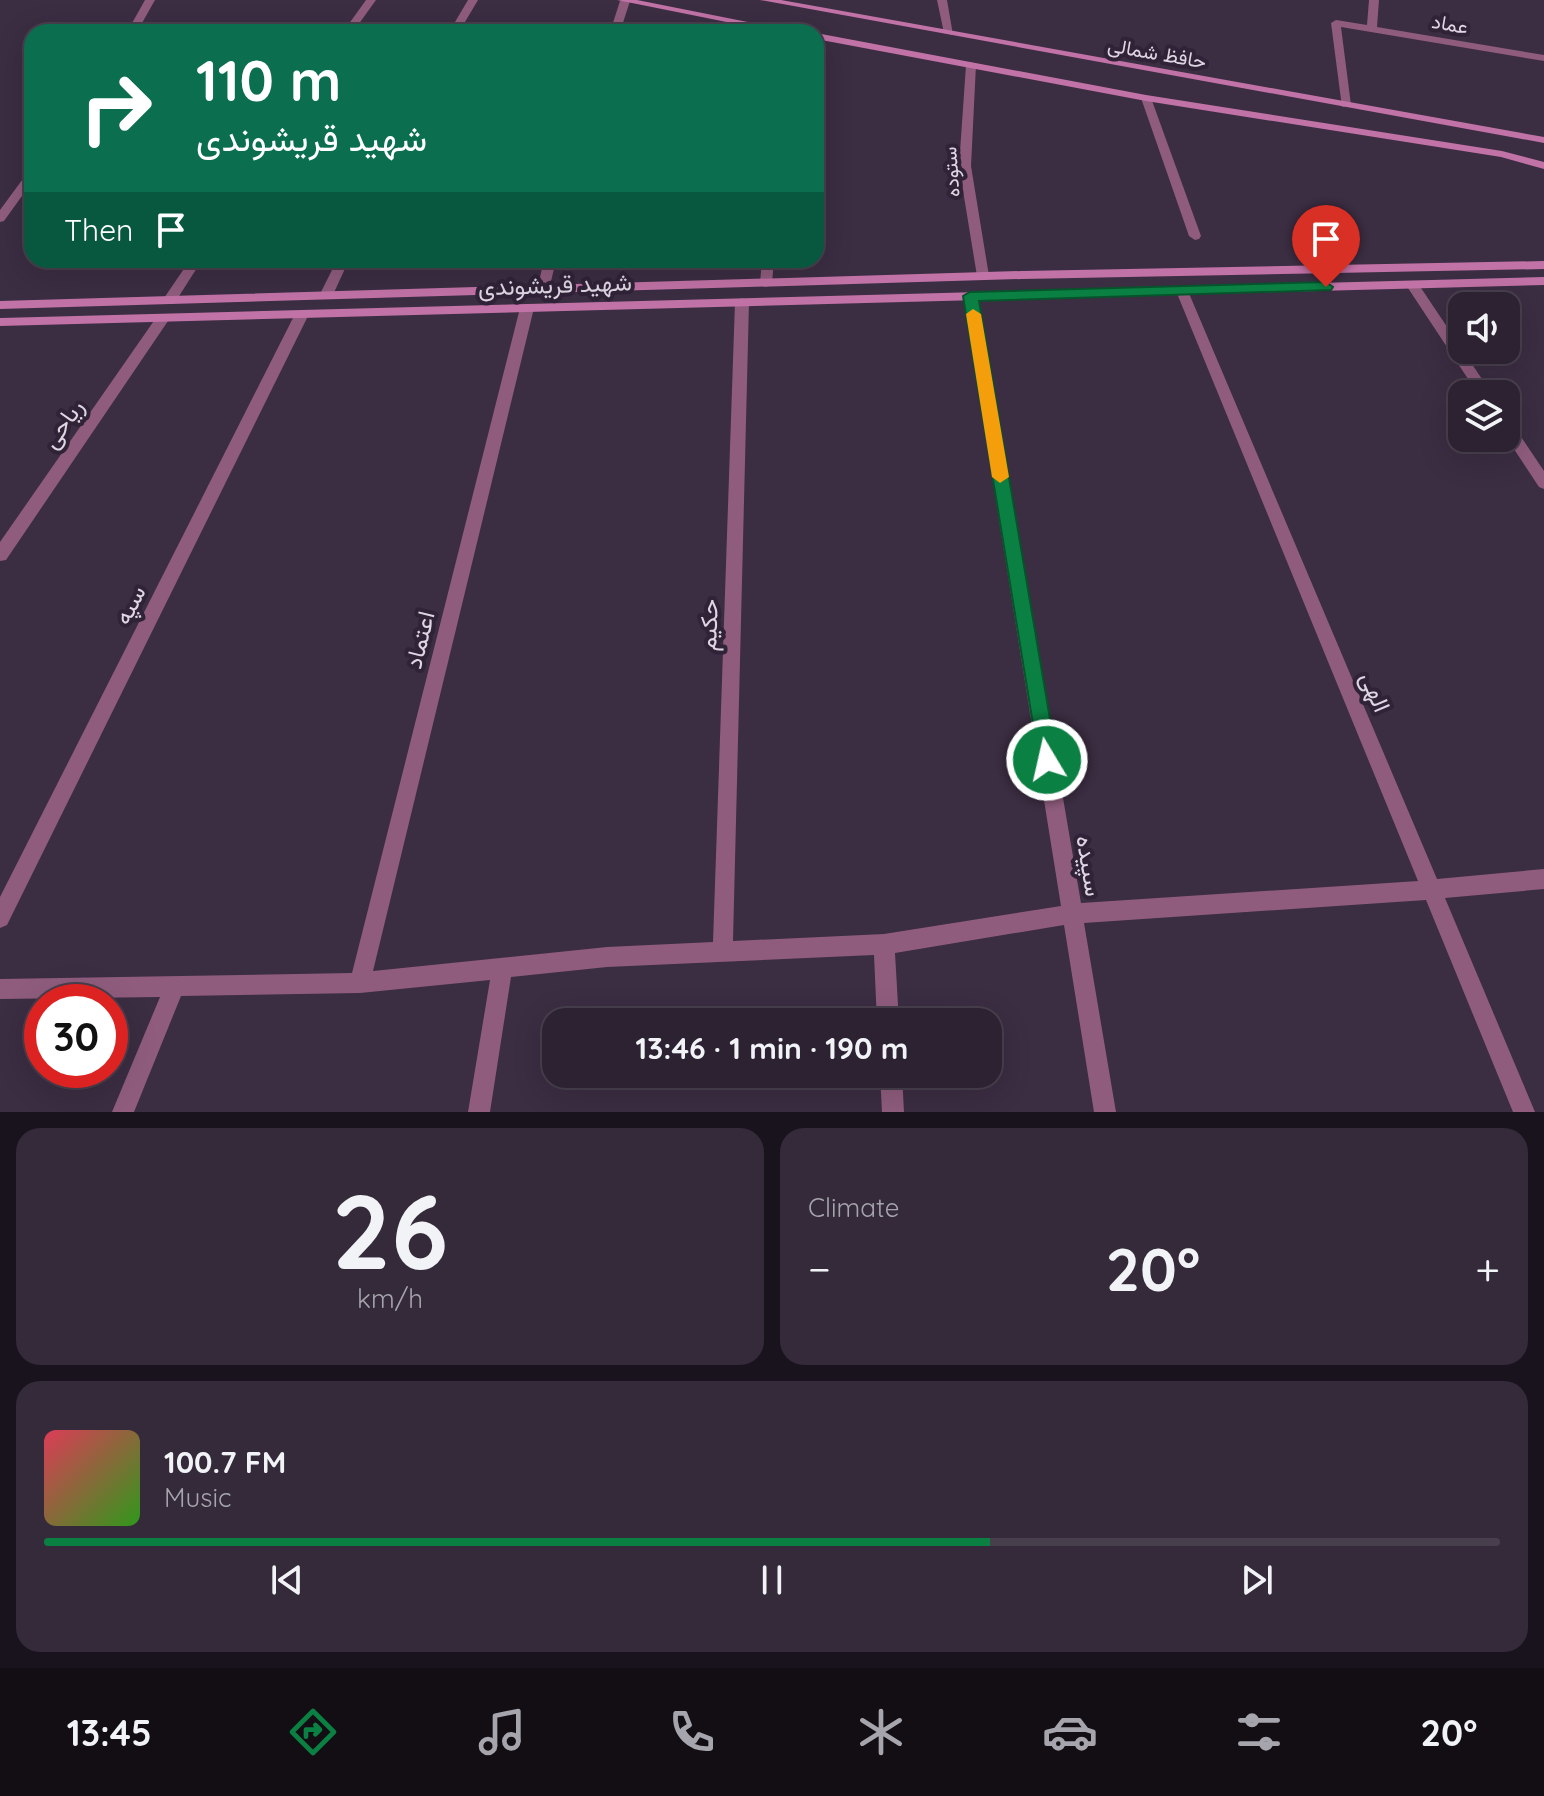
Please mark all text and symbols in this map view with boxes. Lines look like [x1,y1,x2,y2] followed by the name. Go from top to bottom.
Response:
[1430,8,1470,39] street label: عماد
[1106,32,1208,73] street label: حافظ شمالی
[196,45,341,115] text: 110 m
[64,56,168,160] icon: right
[196,115,427,160] text: شهید قریشوندی
[936,146,966,198] street label: ستوده
[1292,205,1360,287] pin
[149,208,193,252] icon: arrive
[64,211,133,249] text: Then
[1304,217,1348,261] icon: arrive
[477,266,633,303] street label: شهید قریشوندی
[1448,292,1520,452] map controls
[1448,292,1520,364] button: sound
[1448,380,1520,452] button: layers
[35,393,91,455] street label: ریاحی
[107,580,153,630] street label: سپه
[692,598,726,652] street label: حکیم
[397,608,441,672] street label: اعتماد
[1353,667,1398,717] street label: الهی
[1005,718,1089,802] position arrow
[1068,833,1110,899] street label: سپیده
[24,984,128,1088] speed limit sign: 30
[636,1029,909,1067] text: 13:46 · 1 min · 190 m
[332,1165,448,1295] text: 26
[808,1191,899,1224] text: Climate
[1106,1231,1200,1306] text: 20°
[808,1241,831,1296] text: −
[1475,1241,1500,1296] text: +
[357,1282,423,1315] text: km/h
[164,1443,286,1481] text: 100.7 FM
[164,1481,232,1514] text: Music
[265,1558,309,1602] icon: previous
[750,1558,794,1602] icon: pause
[1235,1558,1279,1602] icon: next
[285,1704,341,1760] icon: directions
[474,1704,530,1760] icon: music
[664,1704,720,1760] icon: phone
[853,1704,909,1760] icon: climate
[1042,1704,1098,1760] icon: car
[1231,1704,1287,1760] icon: filters
[67,1710,152,1755] text: 13:45
[1421,1710,1477,1755] text: 20°

